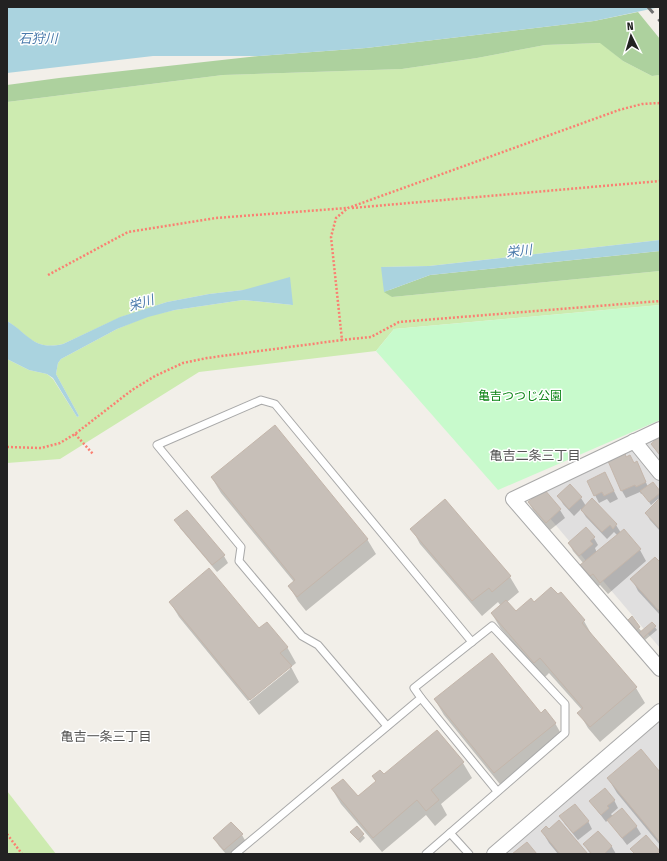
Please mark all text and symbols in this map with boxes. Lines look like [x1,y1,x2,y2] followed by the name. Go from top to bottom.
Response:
[611,16,651,56] north arrow
[626,20,634,33] text: N
[18,31,59,46] water label: 石狩川
[505,242,535,260] water label: 栄川
[126,291,158,314] water label: 栄川
[478,389,562,403] park label: 亀吉つつじ公園
[489,448,581,463] district label: 亀吉二条三丁目
[60,729,152,744] district label: 亀吉一条三丁目

